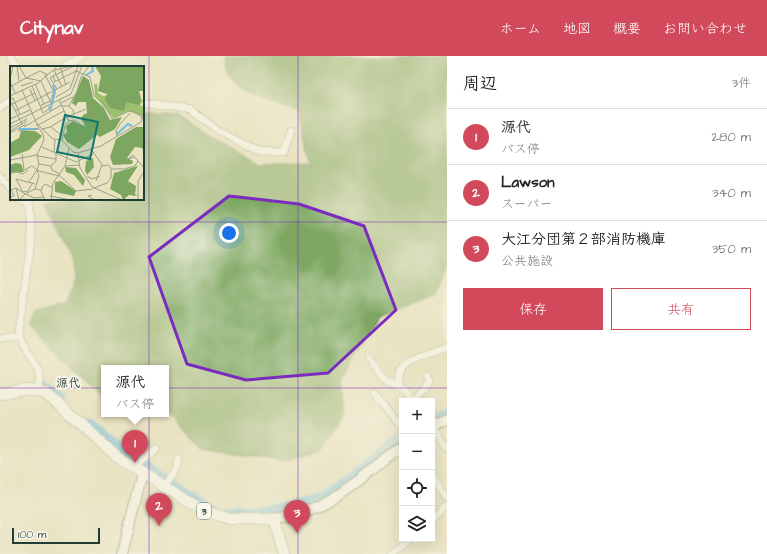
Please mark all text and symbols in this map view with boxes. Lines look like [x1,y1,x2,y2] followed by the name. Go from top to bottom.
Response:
[20,15,83,42] text: Citynav
[500,19,541,39] text: ホーム
[563,19,591,39] text: 地図
[613,19,641,39] text: 概要
[663,19,747,39] text: お問い合わせ
[10,66,144,200] inset map
[463,72,497,96] text: 周辺
[731,74,751,92] text: 3件
[501,117,531,138] text: 源代
[475,128,477,146] text: 1
[712,128,751,146] text: 280 m
[501,140,540,158] text: バス停
[501,172,555,193] text: Lawson
[472,184,480,202] text: 2
[712,184,751,202] text: 340 m
[501,195,552,213] text: スーパー
[219,223,239,243] your location
[501,229,666,250] text: 大江分団第２部消防機庫
[473,240,479,258] text: 3
[712,240,751,258] text: 350 m
[501,252,553,270] text: 公共施設
[463,288,603,330] button: 保存
[611,288,751,330] button: 共有
[101,365,169,417] popup
[115,372,146,393] text: 源代
[56,375,80,392] district label: 源代
[115,395,155,413] text: バス停
[399,398,435,542] map controls
[399,398,435,434] button: +
[122,430,148,463] pin: 1
[399,434,435,470] button: −
[399,470,435,506] button: locate
[146,493,172,526] pin: 2
[284,500,310,533] pin: 3
[197,503,211,519] road number: 3
[399,506,435,542] button: layers
[12,526,100,545] scale bar
[18,527,46,542] text: 100 m

